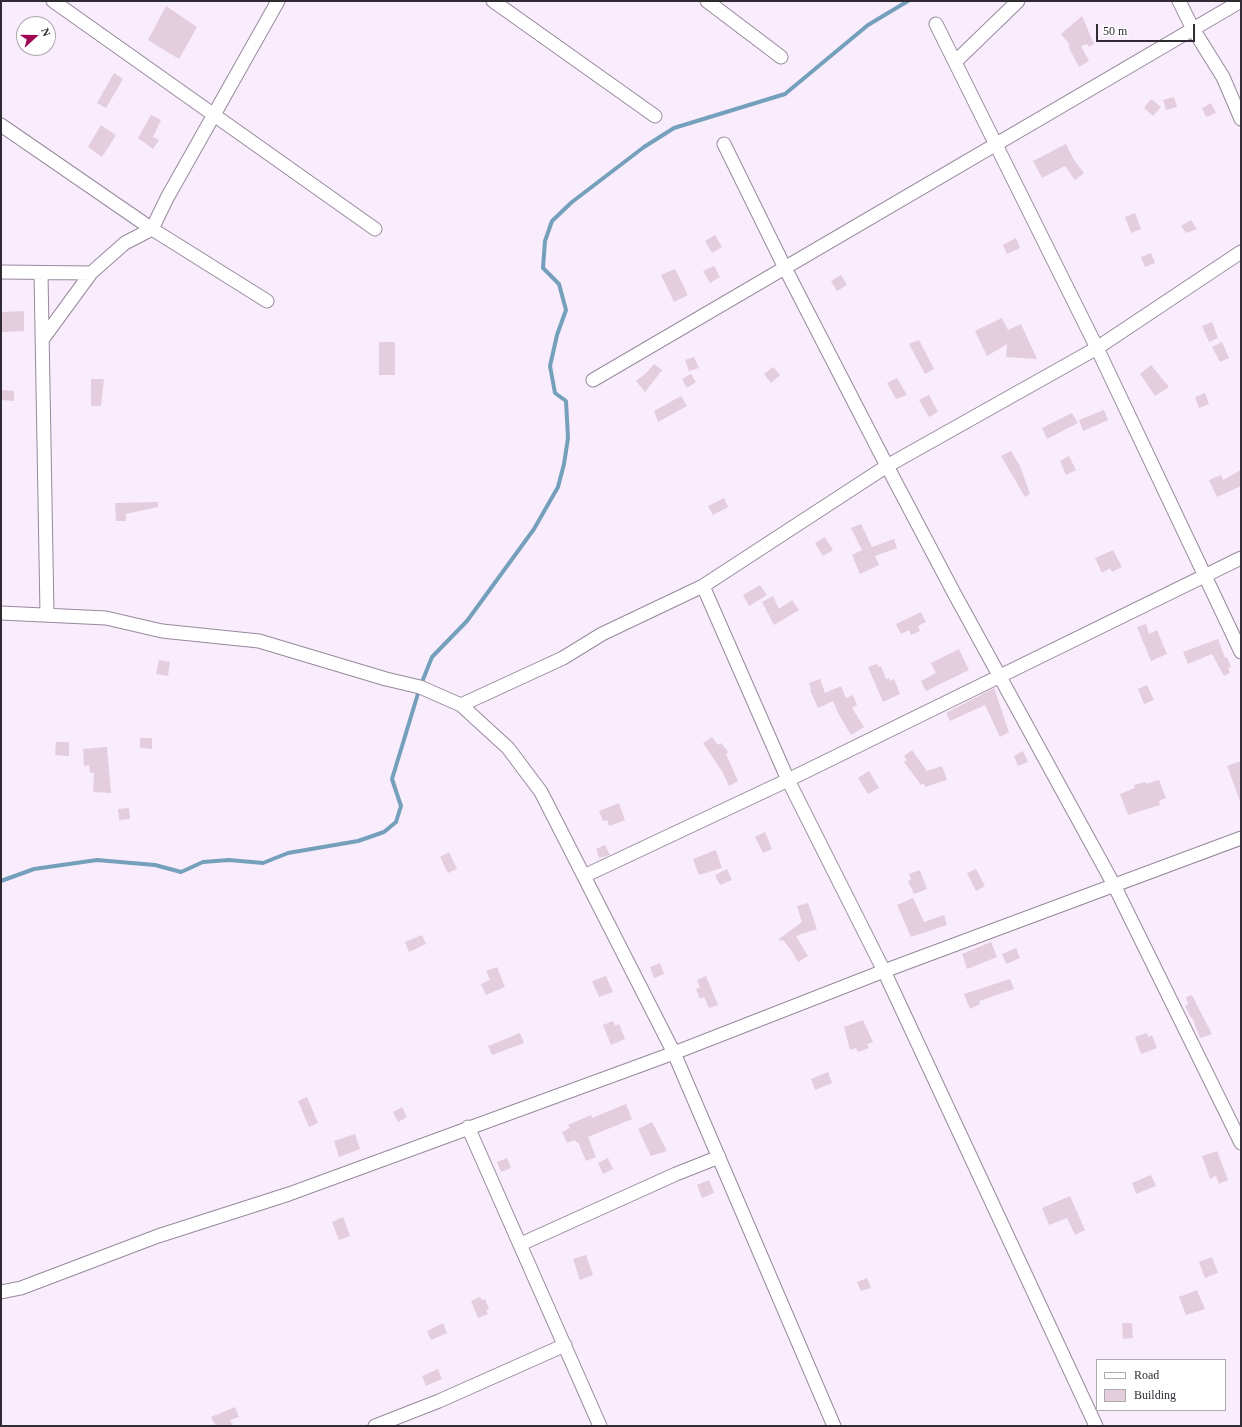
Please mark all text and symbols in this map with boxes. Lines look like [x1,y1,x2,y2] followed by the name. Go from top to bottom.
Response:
[16,16,56,56] north arrow
[1098,16,1197,42] scale bar
[1103,24,1127,38] text: 50 m
[39,26,53,38] text: N
[1096,1359,1226,1411] legend
[1134,1368,1159,1382] text: Road
[1134,1388,1176,1402] text: Building

